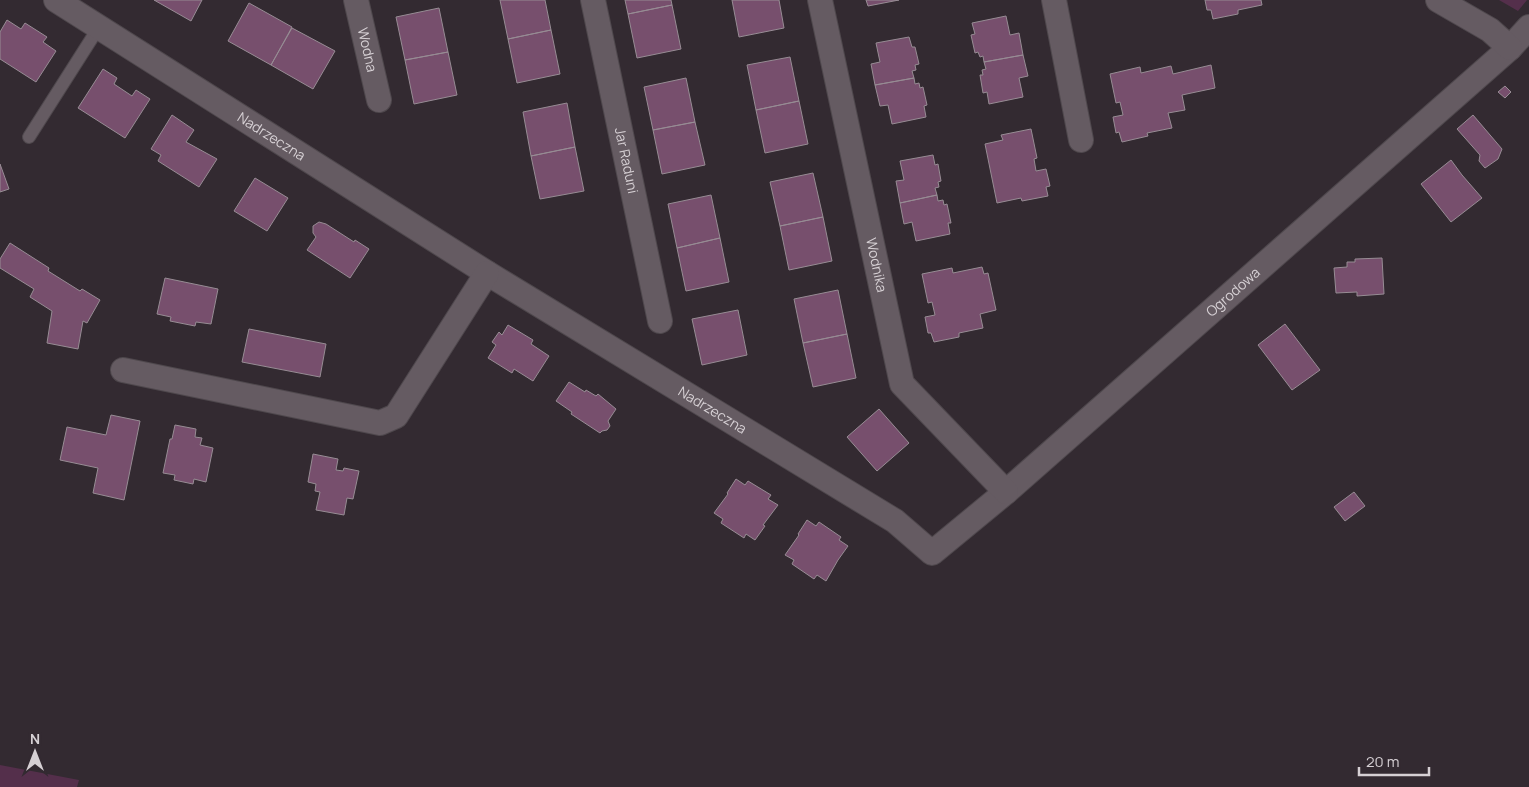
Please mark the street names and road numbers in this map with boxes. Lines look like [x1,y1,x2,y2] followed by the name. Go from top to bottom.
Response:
[354,26,382,74] street label: Wodna
[234,107,309,165] street label: Nadrzeczna
[611,126,643,195] street label: Jar Raduni
[862,236,892,294] street label: Wodnika
[1202,263,1264,321] street label: Ogrodowa
[675,381,751,438] street label: Nadrzeczna

